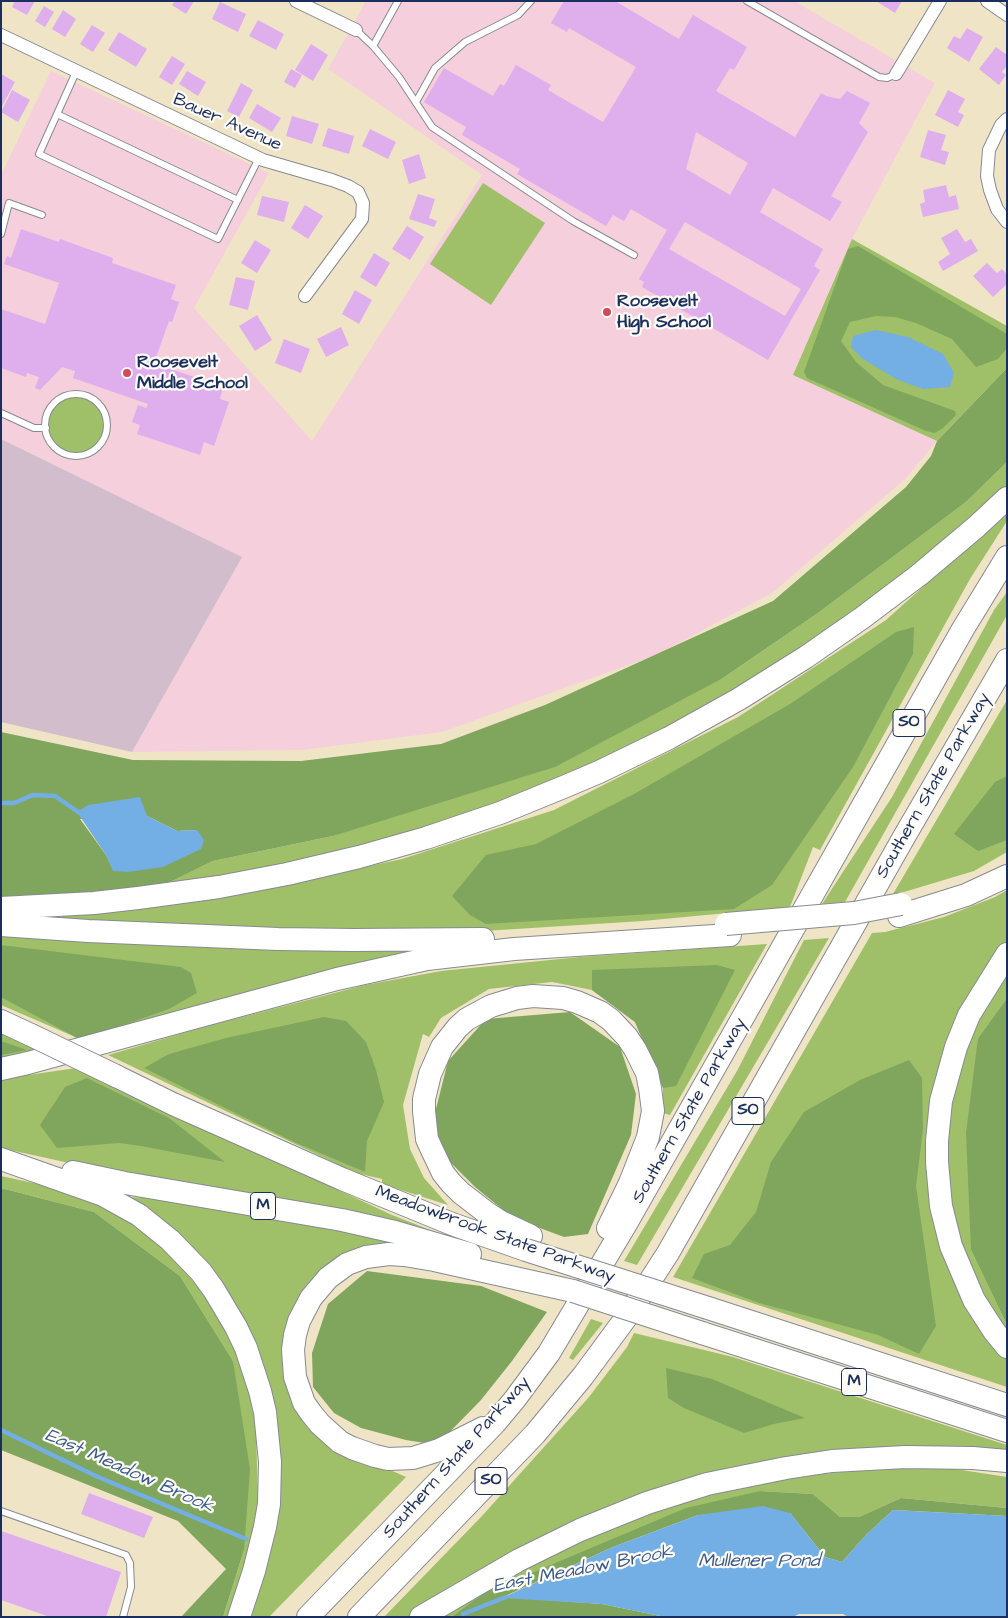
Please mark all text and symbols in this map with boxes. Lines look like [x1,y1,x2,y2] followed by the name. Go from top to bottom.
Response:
[169,89,285,157] street label: Bauer Avenue
[617,291,711,334] place label: Roosevelt High School
[601,306,613,318] marker: Roosevelt High School
[137,352,248,394] place label: Roosevelt Middle School
[121,367,133,379] marker: Roosevelt Middle School
[872,690,996,882] street label: Southern State Parkway
[893,710,925,736] road number: SO
[628,1015,752,1207] street label: Southern State Parkway
[732,1098,764,1124] road number: SO
[372,1181,618,1289] street label: Meadowbrook State Parkway
[250,1192,276,1220] road number: M
[842,1368,866,1395] road number: M
[379,1373,535,1543] street label: Southern State Parkway
[41,1425,217,1519] water label: East Meadow Brook
[475,1468,507,1494] road number: SO
[492,1541,674,1599] water label: East Meadow Brook
[698,1551,820,1573] water label: Mullener Pond

